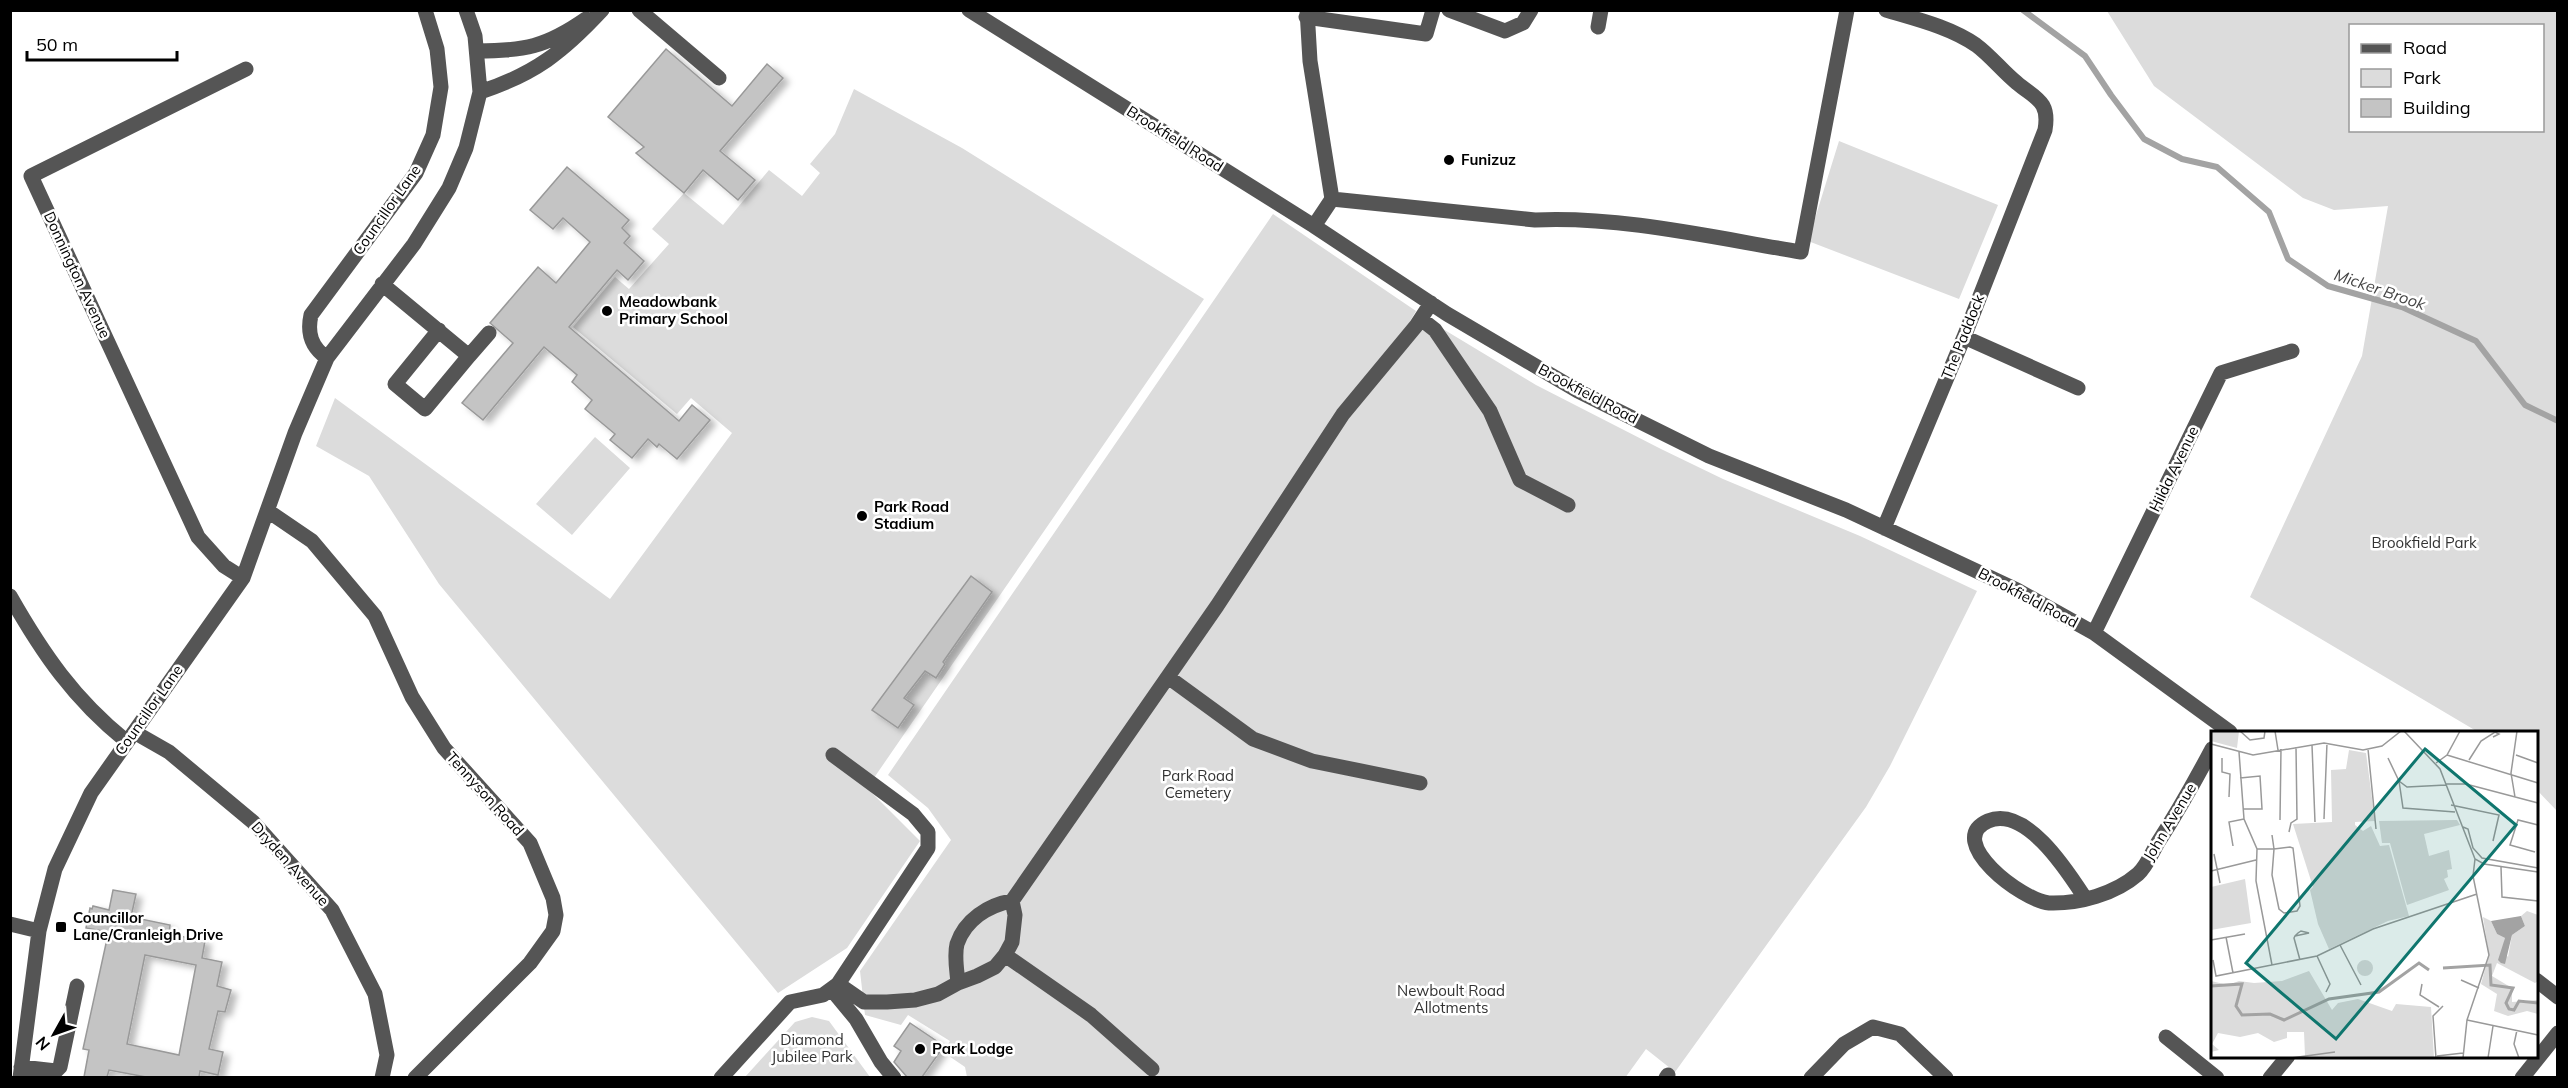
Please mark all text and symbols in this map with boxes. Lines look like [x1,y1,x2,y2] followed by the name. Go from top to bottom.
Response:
[27,24,177,62] scale bar
[2349,24,2544,132] legend
[36,33,78,56] text: 50 m
[2403,36,2447,59] text: Road
[2403,66,2442,89] text: Park
[2403,96,2471,119] text: Building
[1123,101,1227,176] street label: Brookfield Road
[1461,150,1516,169] place label: Funizuz
[1442,153,1456,167] marker: Funizuz
[348,161,425,259] street label: Councillor Lane
[40,208,115,341] street label: Donnington Avenue
[2332,264,2429,314] water label: Micker Brook
[1937,291,1988,382] street label: The Paddock
[619,292,728,328] place label: Meadowbank Primary School
[600,304,614,318] marker: Meadowbank Primary School
[1535,359,1641,428] street label: Brookfield Road
[2145,423,2202,515] street label: Hilda Avenue
[874,497,949,533] place label: Park Road Stadium
[855,509,869,523] marker: Park Road Stadium
[2371,533,2477,552] park label: Brookfield Park
[1975,563,2081,632] street label: Brookfield Road
[110,661,187,759] street label: Councillor Lane
[2211,731,2538,1058] inset map
[443,748,528,840] street label: Tennyson Road
[1162,766,1234,802] park label: Park Road Cemetery
[2139,779,2200,864] street label: John Avenue
[247,818,333,910] street label: Dryden Avenue
[73,908,223,944] place label: Councillor Lane/Cranleigh Drive
[54,920,68,934] marker: Councillor Lane/Cranleigh Drive
[1397,981,1505,1017] park label: Newboult Road Allotments
[24,1004,84,1064] north arrow
[771,1030,853,1066] park label: Diamond Jubilee Park
[31,1033,54,1055] text: N
[932,1039,1013,1058] place label: Park Lodge
[913,1042,927,1056] marker: Park Lodge

